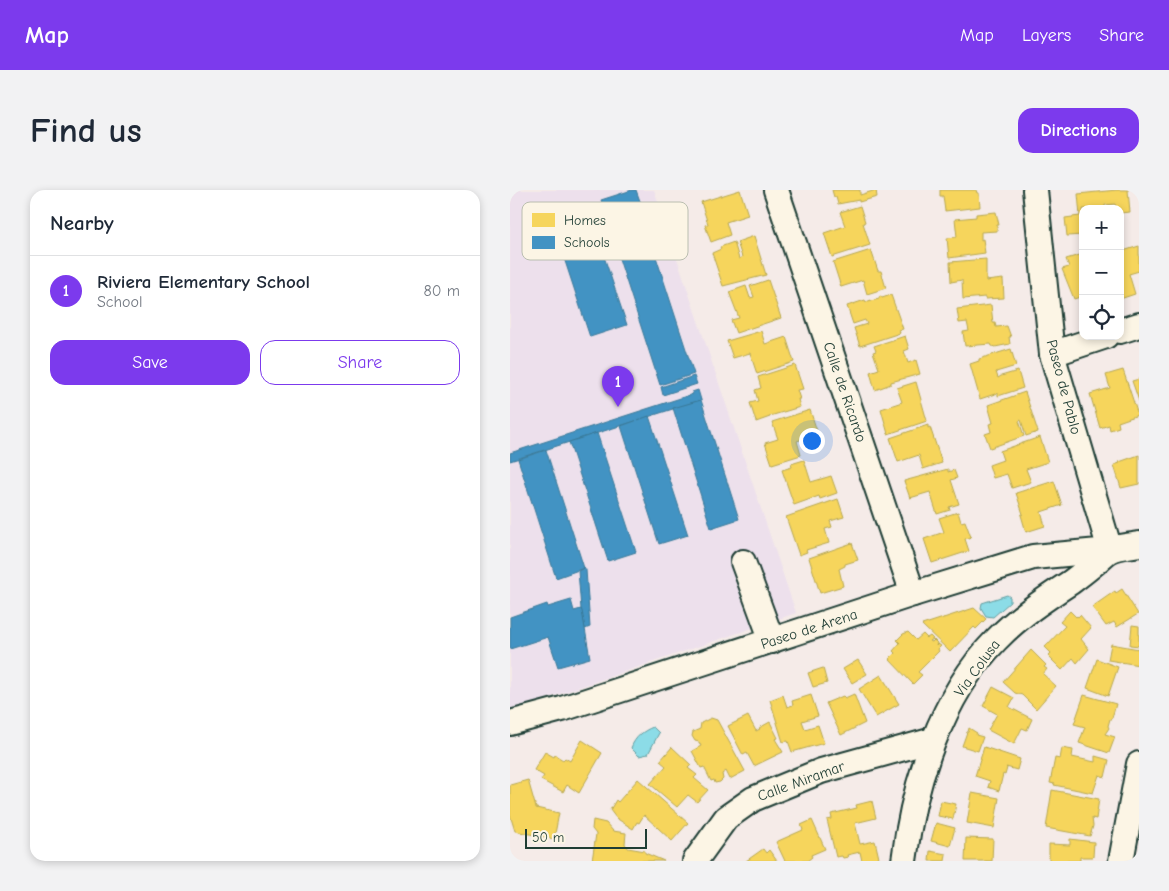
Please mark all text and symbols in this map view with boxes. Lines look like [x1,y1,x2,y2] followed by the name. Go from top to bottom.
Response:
[25,21,69,49] text: Map
[960,25,994,46] text: Map
[1022,25,1071,46] text: Layers
[1099,25,1144,46] text: Share
[1018,108,1139,153] button: Directions
[30,110,142,151] text: Find us
[522,202,688,260] legend
[1079,205,1124,340] map controls
[1079,205,1124,250] button: +
[50,211,114,235] text: Nearby
[564,212,606,229] text: Homes
[564,234,610,251] text: Schools
[1079,250,1124,295] button: −
[97,271,310,293] text: Riviera Elementary School
[63,282,69,300] text: 1
[423,282,460,300] text: 80 m
[97,293,143,311] text: School
[1079,295,1124,340] button: locate
[1043,338,1085,436] street label: Paseo de Pablo
[819,339,871,445] street label: Calle de Ricardo
[50,340,250,385] button: Save
[260,340,460,385] button: Share
[602,366,634,407] pin: 1
[799,428,825,454] your location
[758,605,860,653] street label: Paseo de Arena
[950,636,1004,700] street label: Via Colusa
[755,757,847,805] street label: Calle Miramar
[525,826,648,849] scale bar
[532,829,564,846] text: 50 m

